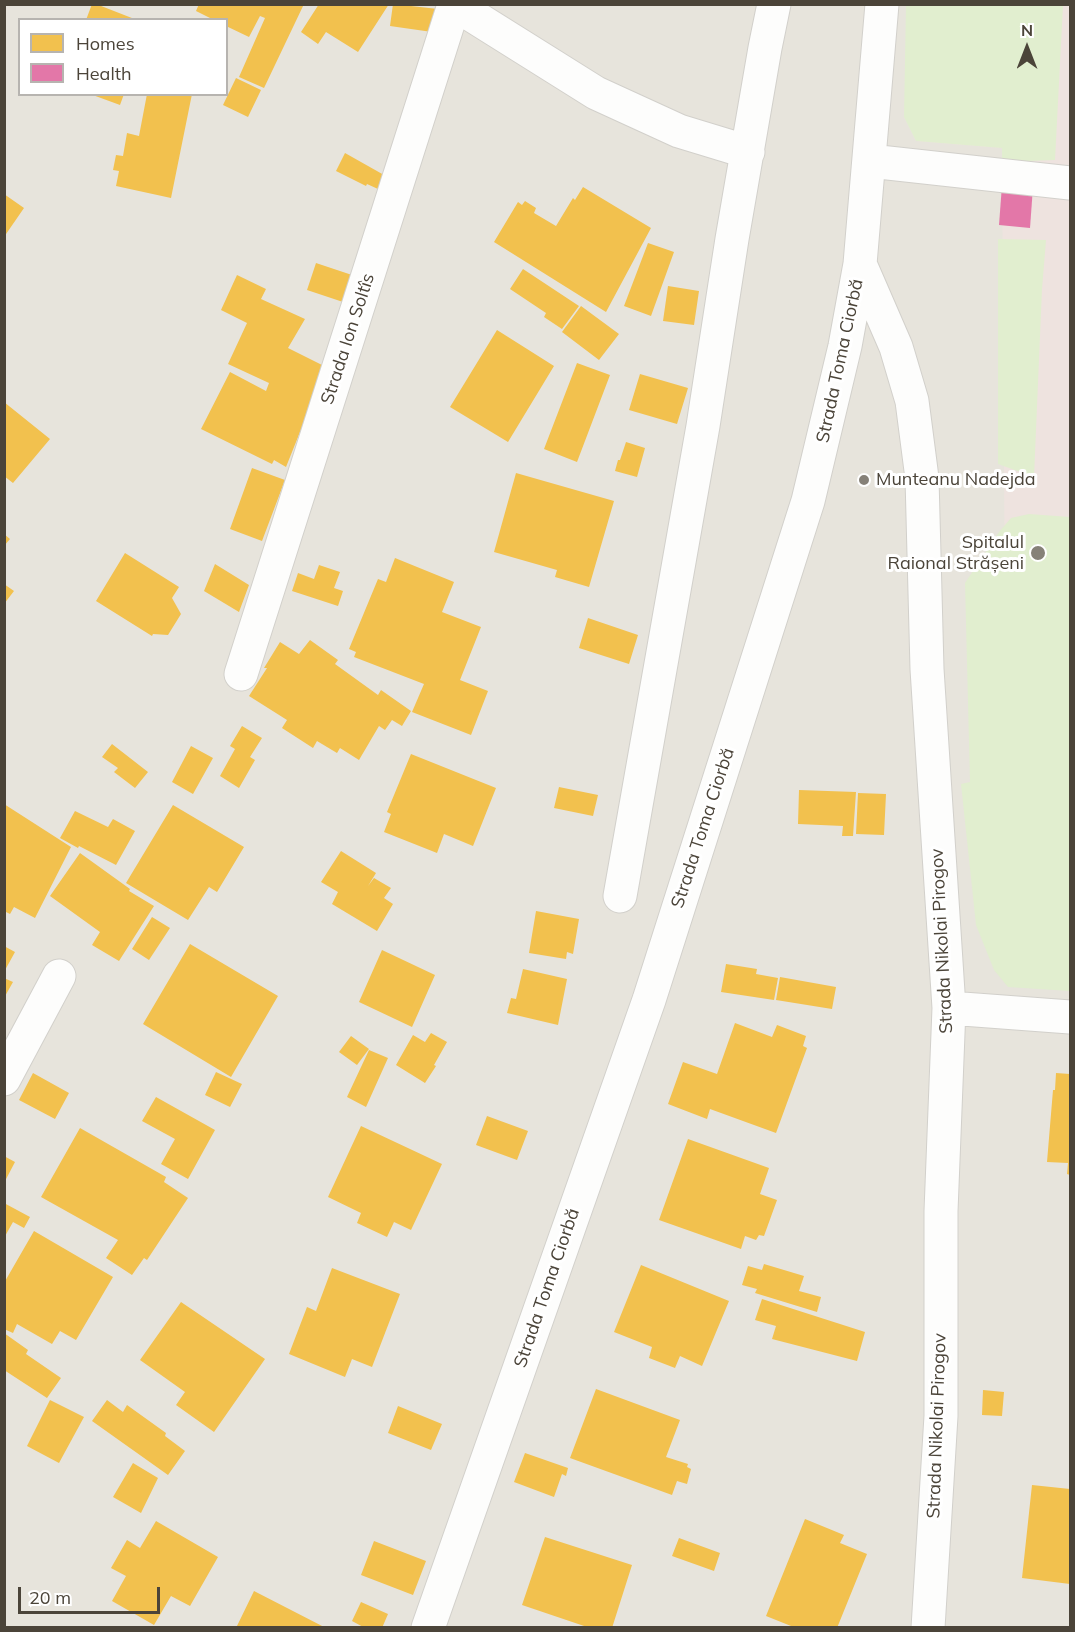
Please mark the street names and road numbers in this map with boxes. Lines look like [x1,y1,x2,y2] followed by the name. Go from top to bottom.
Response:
[317,271,379,407] street label: Strada Ion Soltîs
[812,277,868,445] street label: Strada Toma Ciorbă
[667,745,739,911] street label: Strada Toma Ciorbă
[926,848,958,1034] street label: Strada Nikolai Pirogov
[510,1205,584,1371] street label: Strada Toma Ciorbă
[923,1333,951,1519] street label: Strada Nikolai Pirogov

